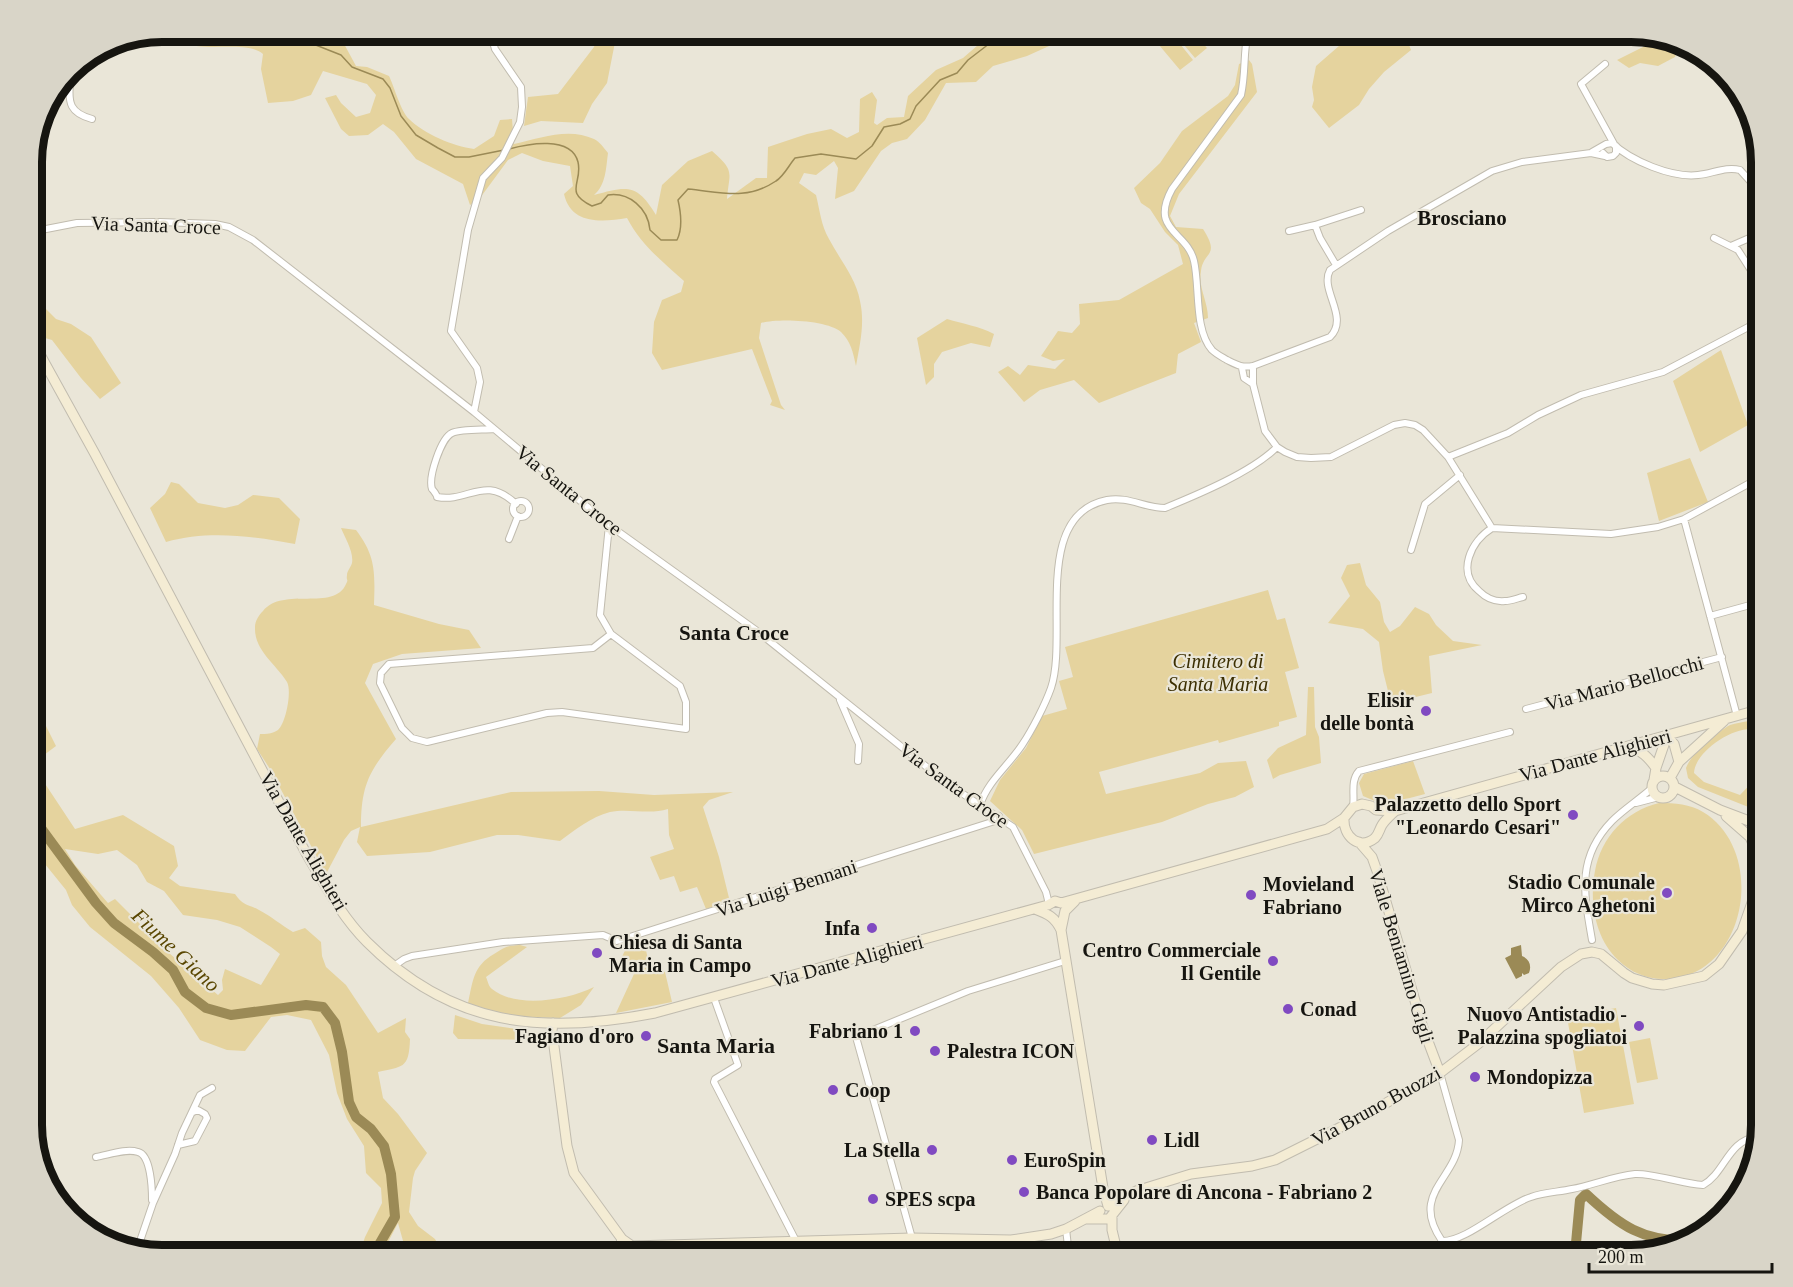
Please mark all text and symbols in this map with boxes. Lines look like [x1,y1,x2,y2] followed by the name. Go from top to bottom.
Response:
[1417,206,1507,230] district label: Brosciano
[91,212,221,238] street label: Via Santa Croce
[512,441,626,539] street label: Via Santa Croce
[679,621,789,645] district label: Santa Croce
[1168,650,1268,695] park label: Cimitero di Santa Maria
[1542,651,1706,715] street label: Via Mario Bellocchi
[1320,689,1414,734] place label: Elisir delle bontà
[1419,704,1433,718] marker: Elisir delle bontà
[1517,724,1674,787] street label: Via Dante Alighieri
[895,738,1013,832] street label: Via Santa Croce
[254,768,353,915] street label: Via Dante Alighieri
[1374,793,1561,838] place label: Palazzetto dello Sport "Leonardo Cesari"
[1566,808,1580,822] marker: Palazzetto dello Sport "Leonardo Cesari"
[712,855,860,922] street label: Via Luigi Bennani
[1364,866,1439,1046] street label: Viale Beniamino Gigli
[1508,871,1655,917] place label: Stadio Comunale Mirco Aghetoni
[1263,873,1354,918] place label: Movieland Fabriano
[1660,886,1674,900] marker: Stadio Comunale Mirco Aghetoni
[1244,888,1258,902] marker: Movieland Fabriano
[126,903,225,997] water label: Fiume Giano
[824,917,860,939] place label: Infa
[865,921,879,935] marker: Infa
[769,930,926,993] street label: Via Dante Alighieri
[609,931,751,977] place label: Chiesa di Santa Maria in Campo
[1082,939,1261,984] place label: Centro Commerciale Il Gentile
[590,946,604,960] marker: Chiesa di Santa Maria in Campo
[1266,954,1280,968] marker: Centro Commerciale Il Gentile
[1300,998,1357,1020] place label: Conad
[1281,1002,1295,1016] marker: Conad
[1458,1003,1627,1049] place label: Nuovo Antistadio - Palazzina spogliatoi
[1632,1019,1646,1033] marker: Nuovo Antistadio - Palazzina spogliatoi
[809,1020,903,1042] place label: Fabriano 1
[908,1024,922,1038] marker: Fabriano 1
[515,1025,634,1048] place label: Fagiano d'oro
[639,1029,653,1043] marker: Fagiano d'oro
[657,1033,775,1058] district label: Santa Maria
[947,1040,1075,1062] place label: Palestra ICON
[928,1044,942,1058] marker: Palestra ICON
[1308,1061,1445,1151] street label: Via Bruno Buozzi
[1487,1066,1593,1089] place label: Mondopizza
[1468,1070,1482,1084] marker: Mondopizza
[845,1079,891,1102] place label: Coop
[826,1083,840,1097] marker: Coop
[1164,1129,1200,1151] place label: Lidl
[1145,1133,1159,1147] marker: Lidl
[844,1139,920,1161] place label: La Stella
[925,1143,939,1157] marker: La Stella
[1024,1149,1106,1172] place label: EuroSpin
[1005,1153,1019,1167] marker: EuroSpin
[1036,1181,1372,1204] place label: Banca Popolare di Ancona - Fabriano 2
[1017,1185,1031,1199] marker: Banca Popolare di Ancona - Fabriano 2
[885,1188,976,1211] place label: SPES scpa
[866,1192,880,1206] marker: SPES scpa
[1589,1236,1772,1274] scale bar
[1598,1247,1644,1267] text: 200 m

